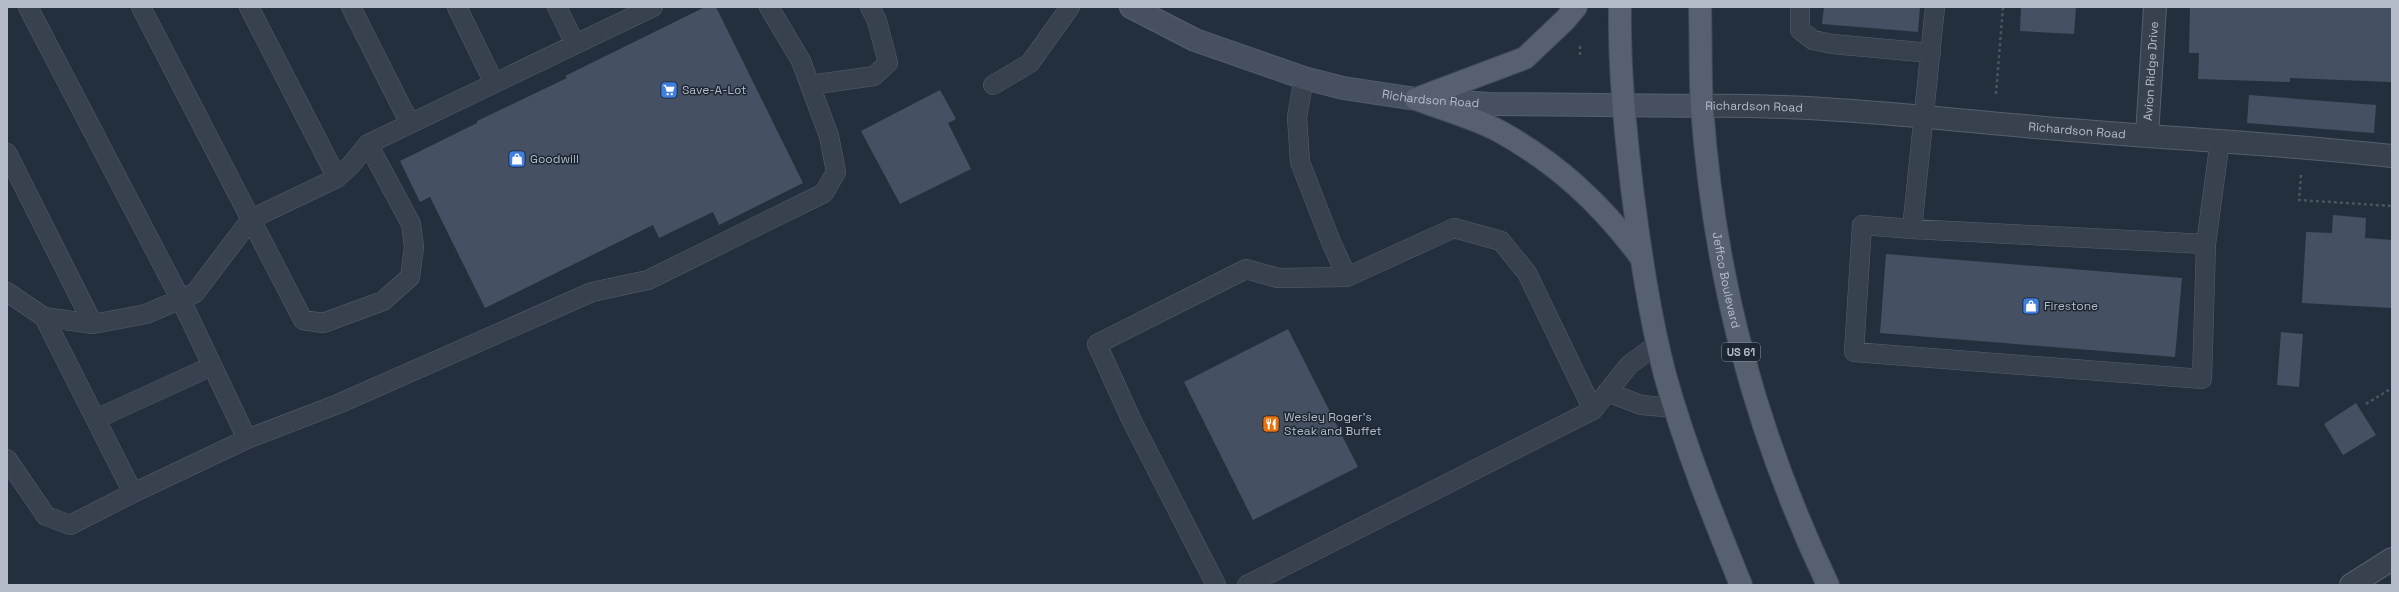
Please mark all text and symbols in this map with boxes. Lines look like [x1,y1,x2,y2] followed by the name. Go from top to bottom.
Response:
[2140,21,2162,121] street label: Avion Ridge Drive
[659,80,679,100] supermarket icon: Save-A-Lot
[682,82,747,98] place label: Save-A-Lot
[1381,86,1480,111] street label: Richardson Road
[1705,98,1803,116] street label: Richardson Road
[2028,118,2126,142] street label: Richardson Road
[507,149,527,169] shop icon: Goodwill
[530,151,579,167] place label: Goodwill
[1709,231,1744,330] street label: Jeffco Boulevard
[2021,296,2041,316] shop icon: Firestone
[2044,298,2098,314] place label: Firestone
[1722,343,1760,361] road number: US 61
[1284,409,1382,439] place label: Wesley Roger's Steak and Buffet
[1261,414,1281,434] restaurant icon: Wesley Roger's Steak and Buffet

